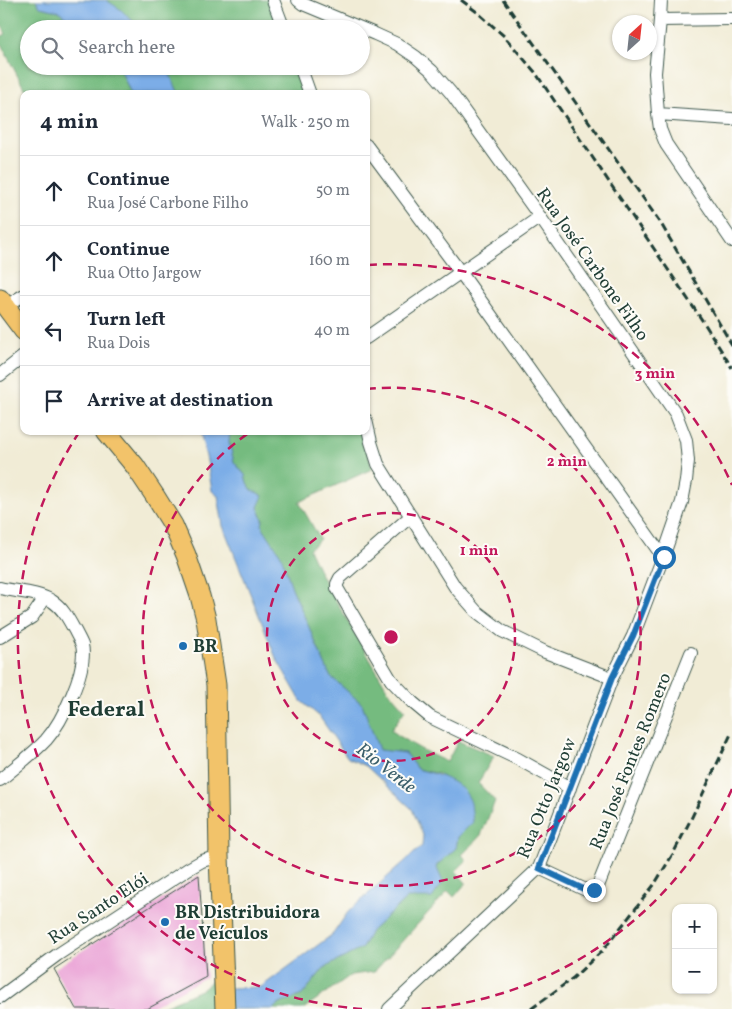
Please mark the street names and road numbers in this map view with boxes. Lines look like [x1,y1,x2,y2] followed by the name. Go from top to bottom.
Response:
[529,183,654,346] street label: Rua José Carbone Filho
[584,669,678,854] street label: Rua José Fontes Romero
[512,734,583,863] street label: Rua Otto Jargow
[44,867,154,951] street label: Rua Santo Elói

